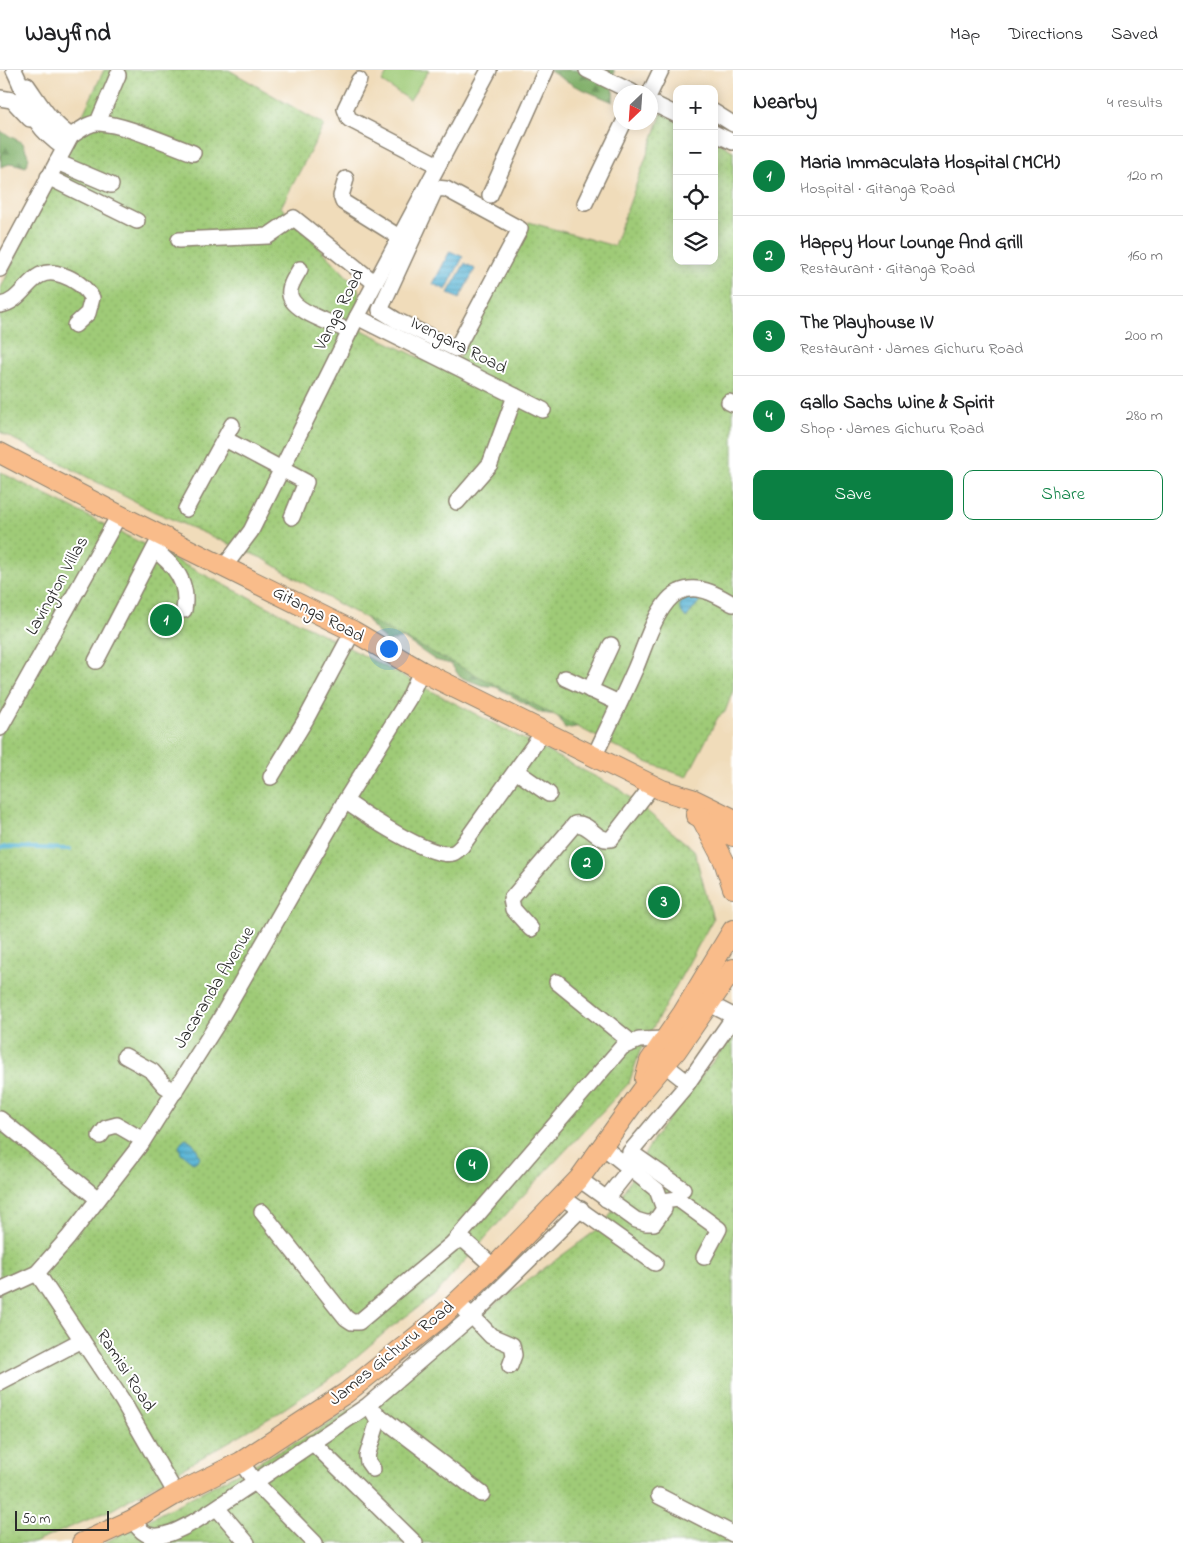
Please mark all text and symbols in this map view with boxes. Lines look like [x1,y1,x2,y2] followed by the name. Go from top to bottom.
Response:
[25,17,111,52] text: Wayfind
[950,22,980,48] text: Map
[1008,22,1083,48] text: Directions
[1111,22,1158,48] text: Saved
[613,85,658,130] north arrow
[673,85,718,265] map controls
[673,85,718,130] button: +
[753,88,817,118] text: Nearby
[1107,91,1163,115] text: 4 results
[673,130,718,175] button: −
[800,150,1060,177] text: Maria Immaculata Hospital (MCH)
[766,164,772,188] text: 1
[1127,164,1163,188] text: 120 m
[673,175,718,220] button: locate
[800,177,955,201] text: Hospital · Gitanga Road
[673,220,718,265] button: layers
[800,230,1023,257] text: Happy Hour Lounge And Grill
[765,244,773,268] text: 2
[1128,244,1163,268] text: 160 m
[800,257,975,281] text: Restaurant · Gitanga Road
[308,265,373,357] street label: Vanga Road
[405,310,511,382] street label: Ivengara Road
[800,310,933,337] text: The Playhouse IV
[766,324,772,348] text: 3
[1125,324,1163,348] text: 200 m
[800,337,1023,361] text: Restaurant · James Gichuru Road
[800,390,994,417] text: Gallo Sachs Wine & Spirit
[766,404,772,428] text: 4
[1126,404,1163,428] text: 280 m
[800,417,984,441] text: Shop · James Gichuru Road
[753,470,953,520] button: Save
[963,470,1163,520] button: Share
[20,532,97,641] street label: Lavington Villas
[267,580,369,651] street label: Gitanga Road
[150,601,182,639] pin: 1
[376,636,402,662] your location
[571,844,603,882] pin: 2
[648,883,680,921] pin: 3
[168,921,262,1054] street label: Jacaranda Avenue
[456,1146,488,1184] pin: 4
[324,1295,460,1413] street label: James Gichuru Road
[89,1325,161,1417] street label: Ramisi Road
[15,1508,109,1531] scale bar
[22,1509,50,1530] text: 50 m

